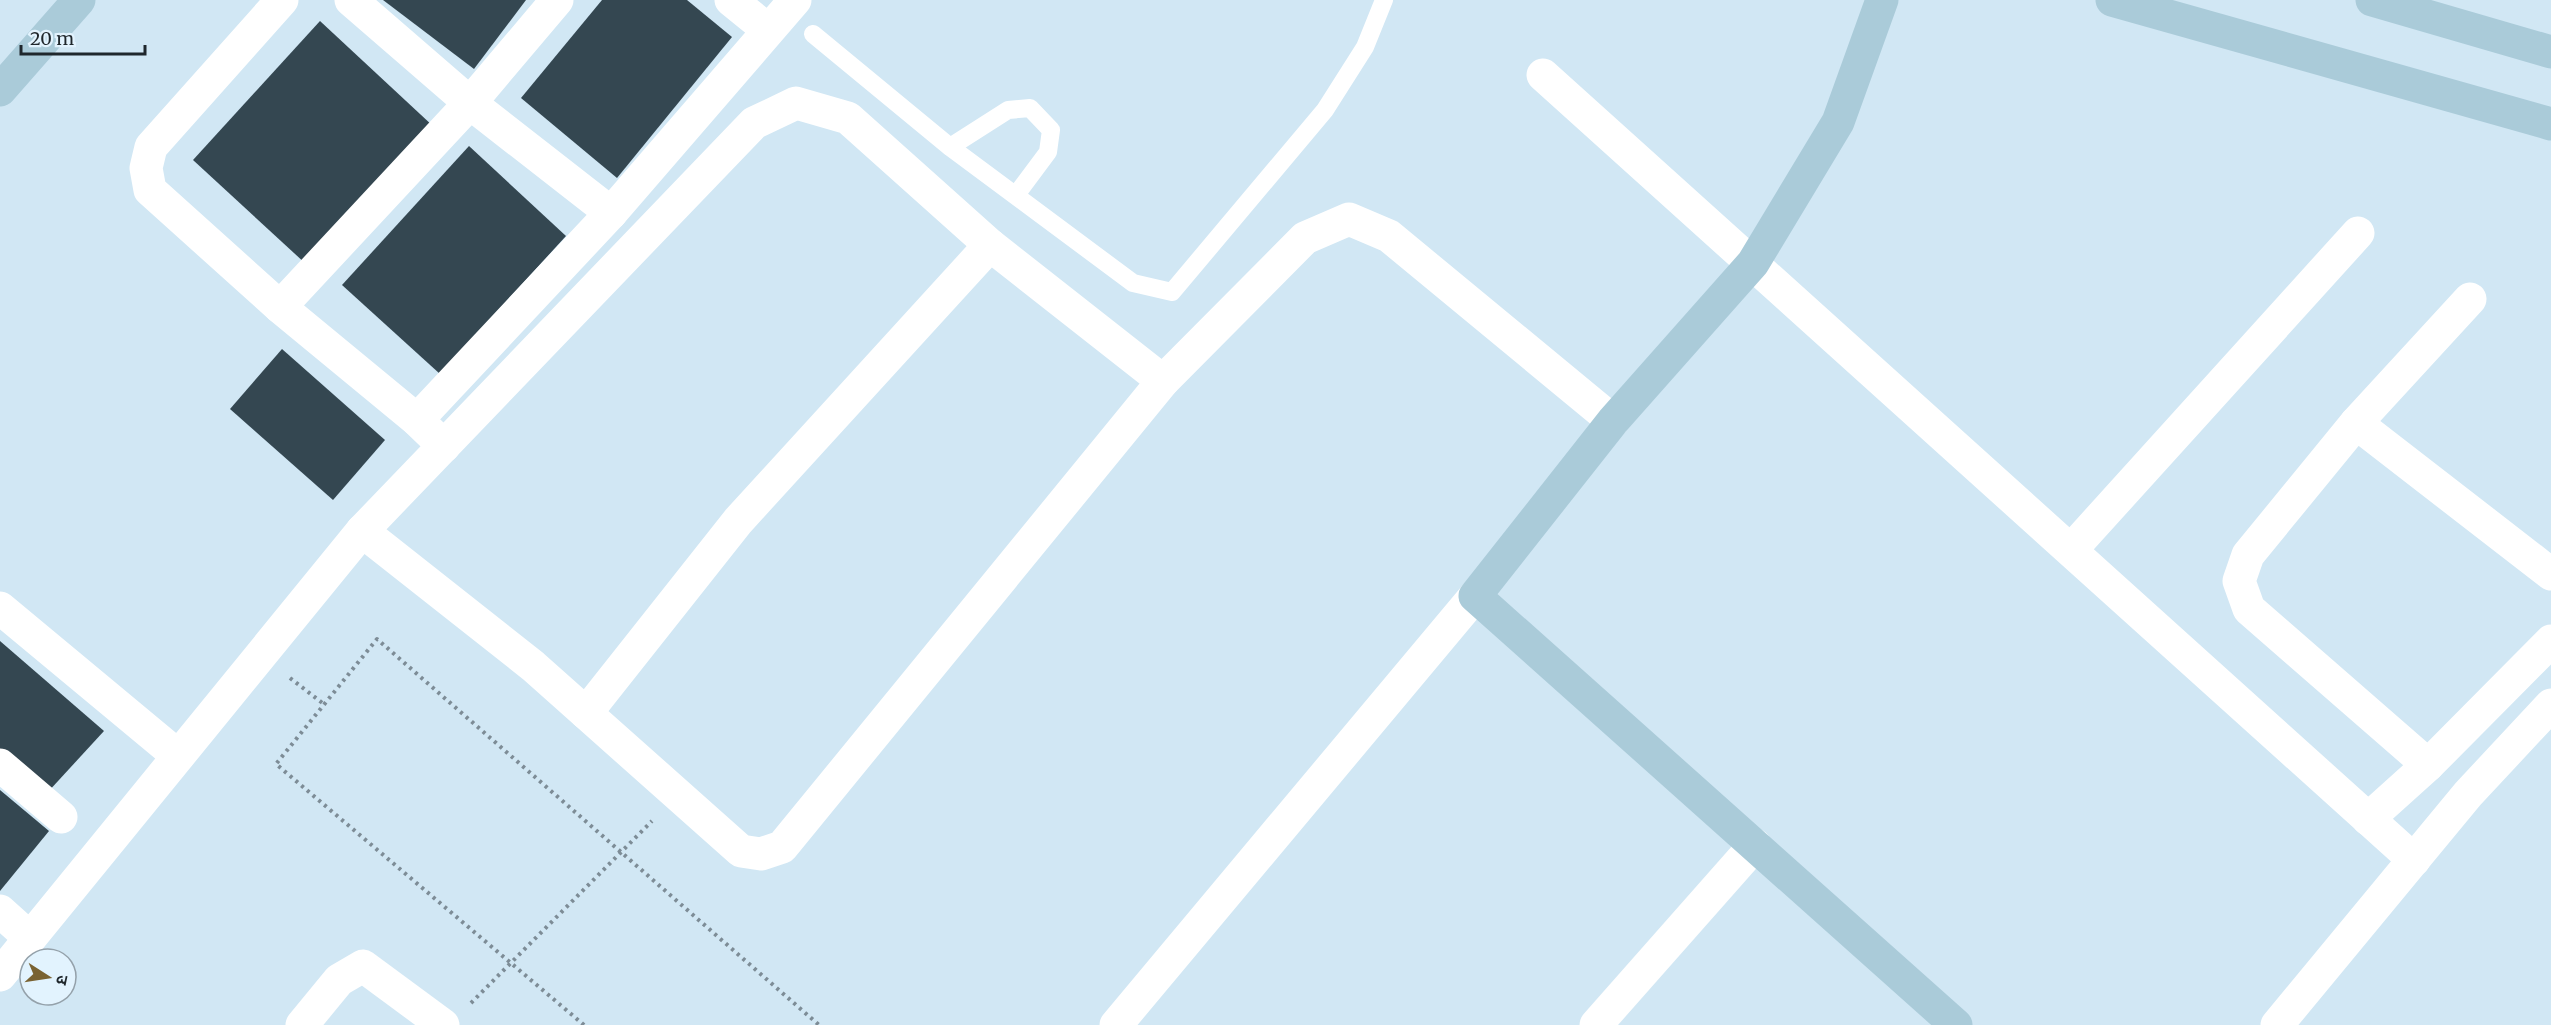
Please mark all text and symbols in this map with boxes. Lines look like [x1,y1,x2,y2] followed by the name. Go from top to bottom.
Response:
[21,18,146,56] scale bar
[30,27,74,50] text: 20 m
[18,947,78,1007] north arrow
[52,973,73,987] text: उ

